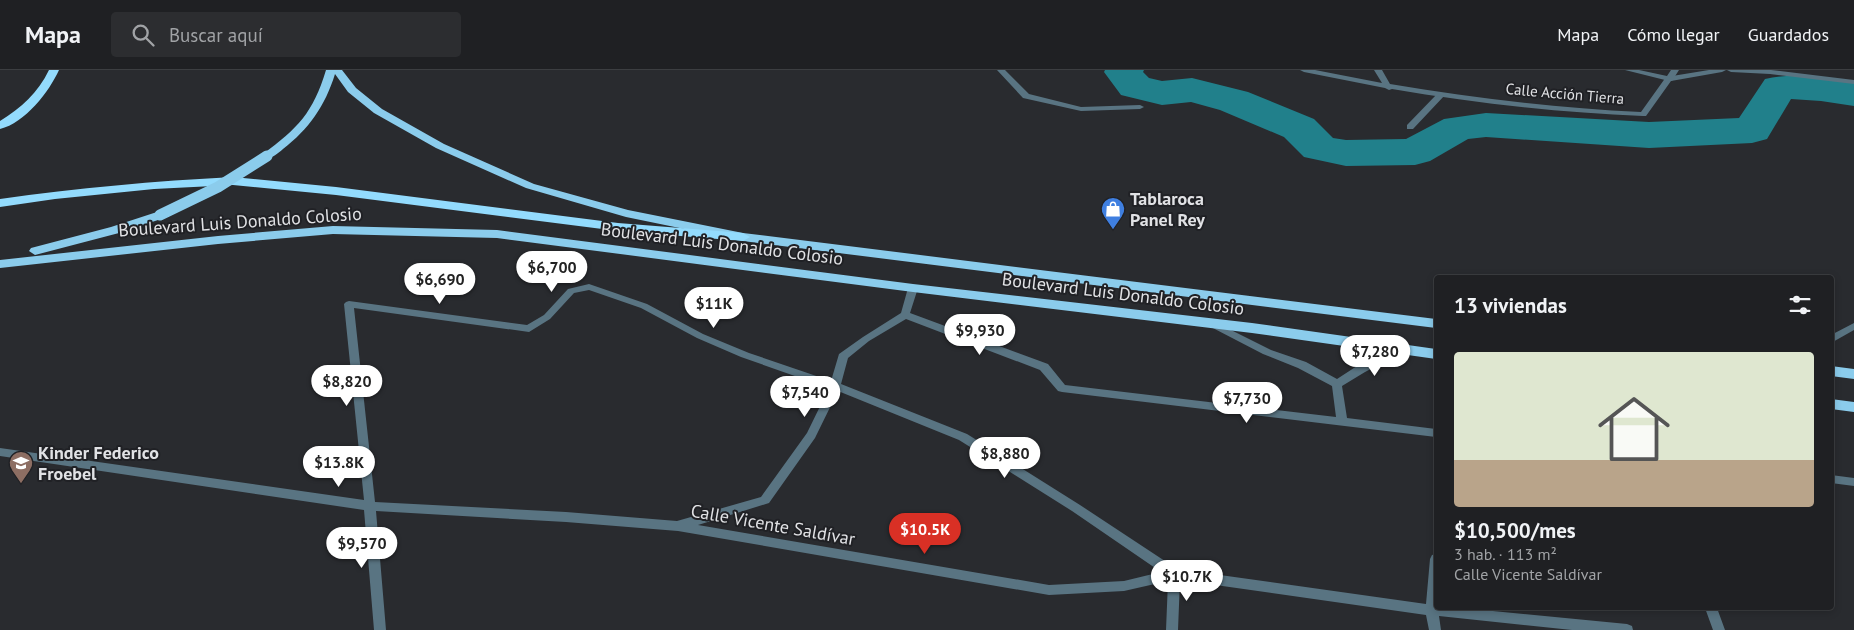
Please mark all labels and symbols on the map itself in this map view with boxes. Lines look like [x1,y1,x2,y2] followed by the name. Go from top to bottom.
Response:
[1505,79,1625,108] street label: Calle Acción Tierra
[1130,187,1205,231] place label: Tablaroca Panel Rey
[1100,196,1126,230] shop icon: Tablaroca Panel Rey
[118,202,362,241] street label: Boulevard Luis Donaldo Colosio
[600,217,844,270] street label: Boulevard Luis Donaldo Colosio
[511,250,593,293] pin: $6,700
[399,262,481,305] pin: $6,690
[1001,267,1245,320] street label: Boulevard Luis Donaldo Colosio
[684,286,744,329] pin: $11K
[939,314,1021,356] pin: $9,930
[1334,334,1416,377] pin: $7,280
[306,364,388,407] pin: $8,820
[764,376,846,418] pin: $7,540
[1206,382,1288,424] pin: $7,730
[964,436,1046,479] pin: $8,880
[38,441,159,485] place label: Kinder Federico Froebel
[298,446,380,488] pin: $13.8K
[8,450,34,484] school or university icon: Kinder Federico Froebel
[689,499,857,550] street label: Calle Vicente Saldívar
[884,512,966,555] pin: $10.5K
[321,526,403,569] pin: $9,570
[1146,560,1228,602] pin: $10.7K

